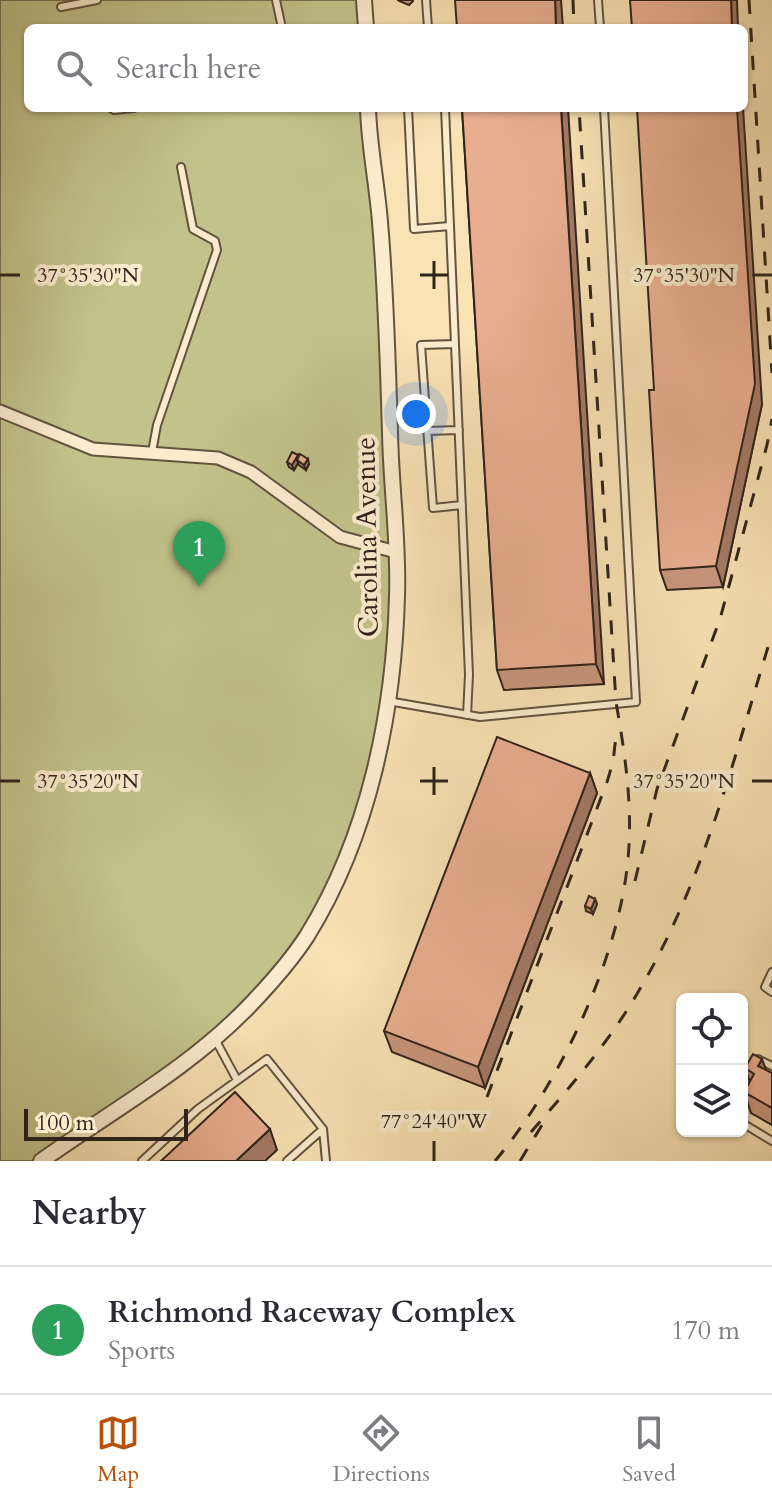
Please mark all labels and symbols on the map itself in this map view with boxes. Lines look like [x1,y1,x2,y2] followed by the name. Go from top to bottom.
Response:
[37,262,139,289] text: 37°35'30"N
[633,262,735,289] text: 37°35'30"N
[396,394,436,434] your location
[346,437,388,637] street label: Carolina Avenue
[173,521,225,587] pin: 1
[37,768,139,795] text: 37°35'20"N
[633,768,735,795] text: 37°35'20"N
[24,1105,188,1141] scale bar
[381,1108,488,1135] text: 77°24'40"W

